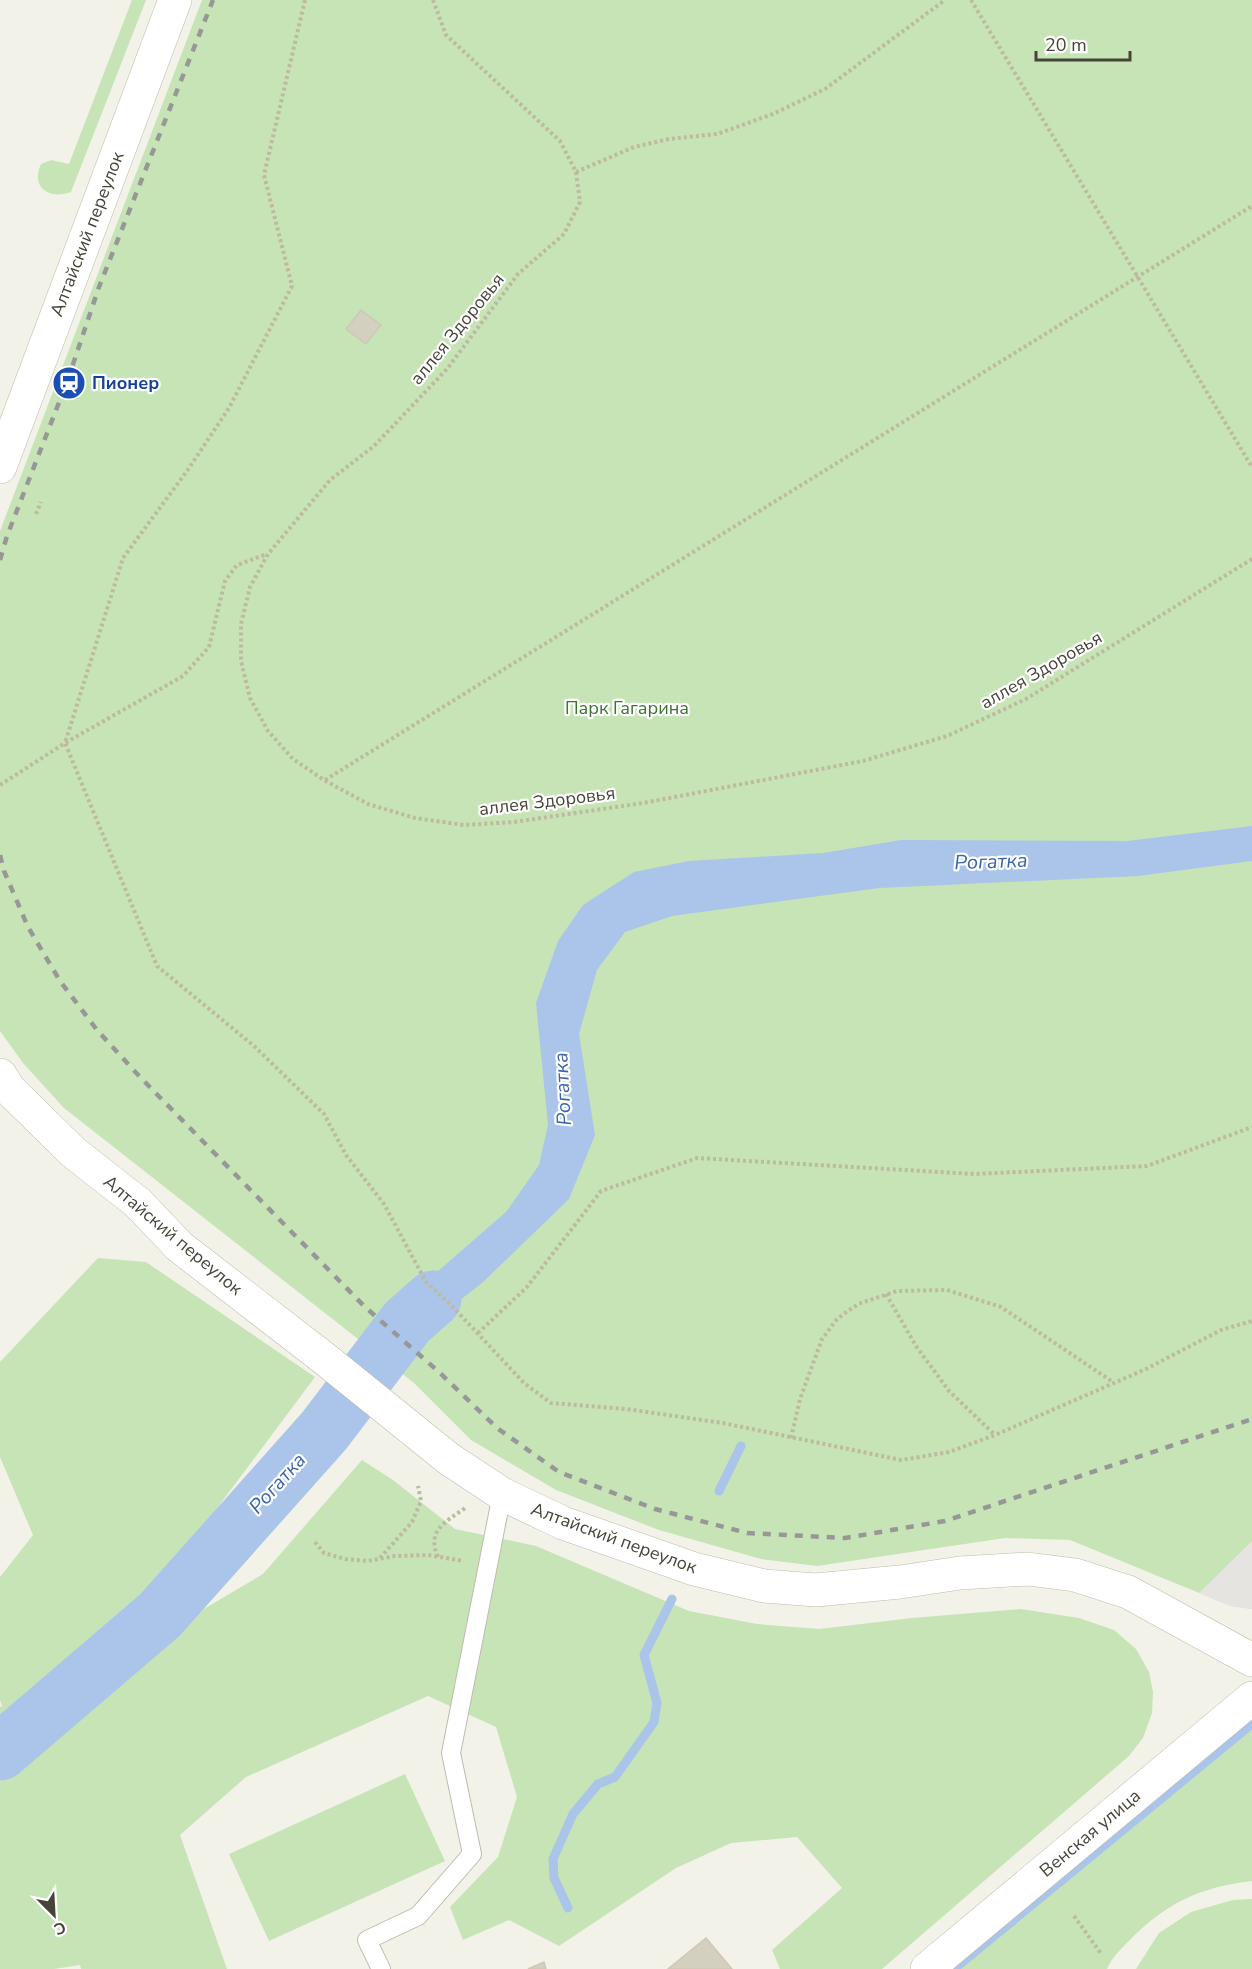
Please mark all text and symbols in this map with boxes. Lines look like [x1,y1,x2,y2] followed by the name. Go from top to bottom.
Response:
[1036,24,1130,62] scale bar
[1045,33,1087,57] text: 20 m
[44,148,130,320] street label: Алтайский переулок
[405,268,509,390] street label: аллея Здоровья
[51,365,87,401] station icon: Пионер
[92,371,159,395] place label: Пионер
[976,625,1106,715] street label: аллея Здоровья
[565,696,689,720] park label: Парк Гагарина
[478,781,616,821] street label: аллея Здоровья
[954,847,1028,876] water label: Рогатка
[547,1052,578,1126] water label: Рогатка
[98,1170,248,1301] street label: Алтайский переулок
[243,1447,312,1520] water label: Рогатка
[528,1497,701,1579] street label: Алтайский переулок
[1035,1784,1145,1882] street label: Венская улица
[24,1885,84,1945] north arrow
[50,1916,69,1940] text: С

